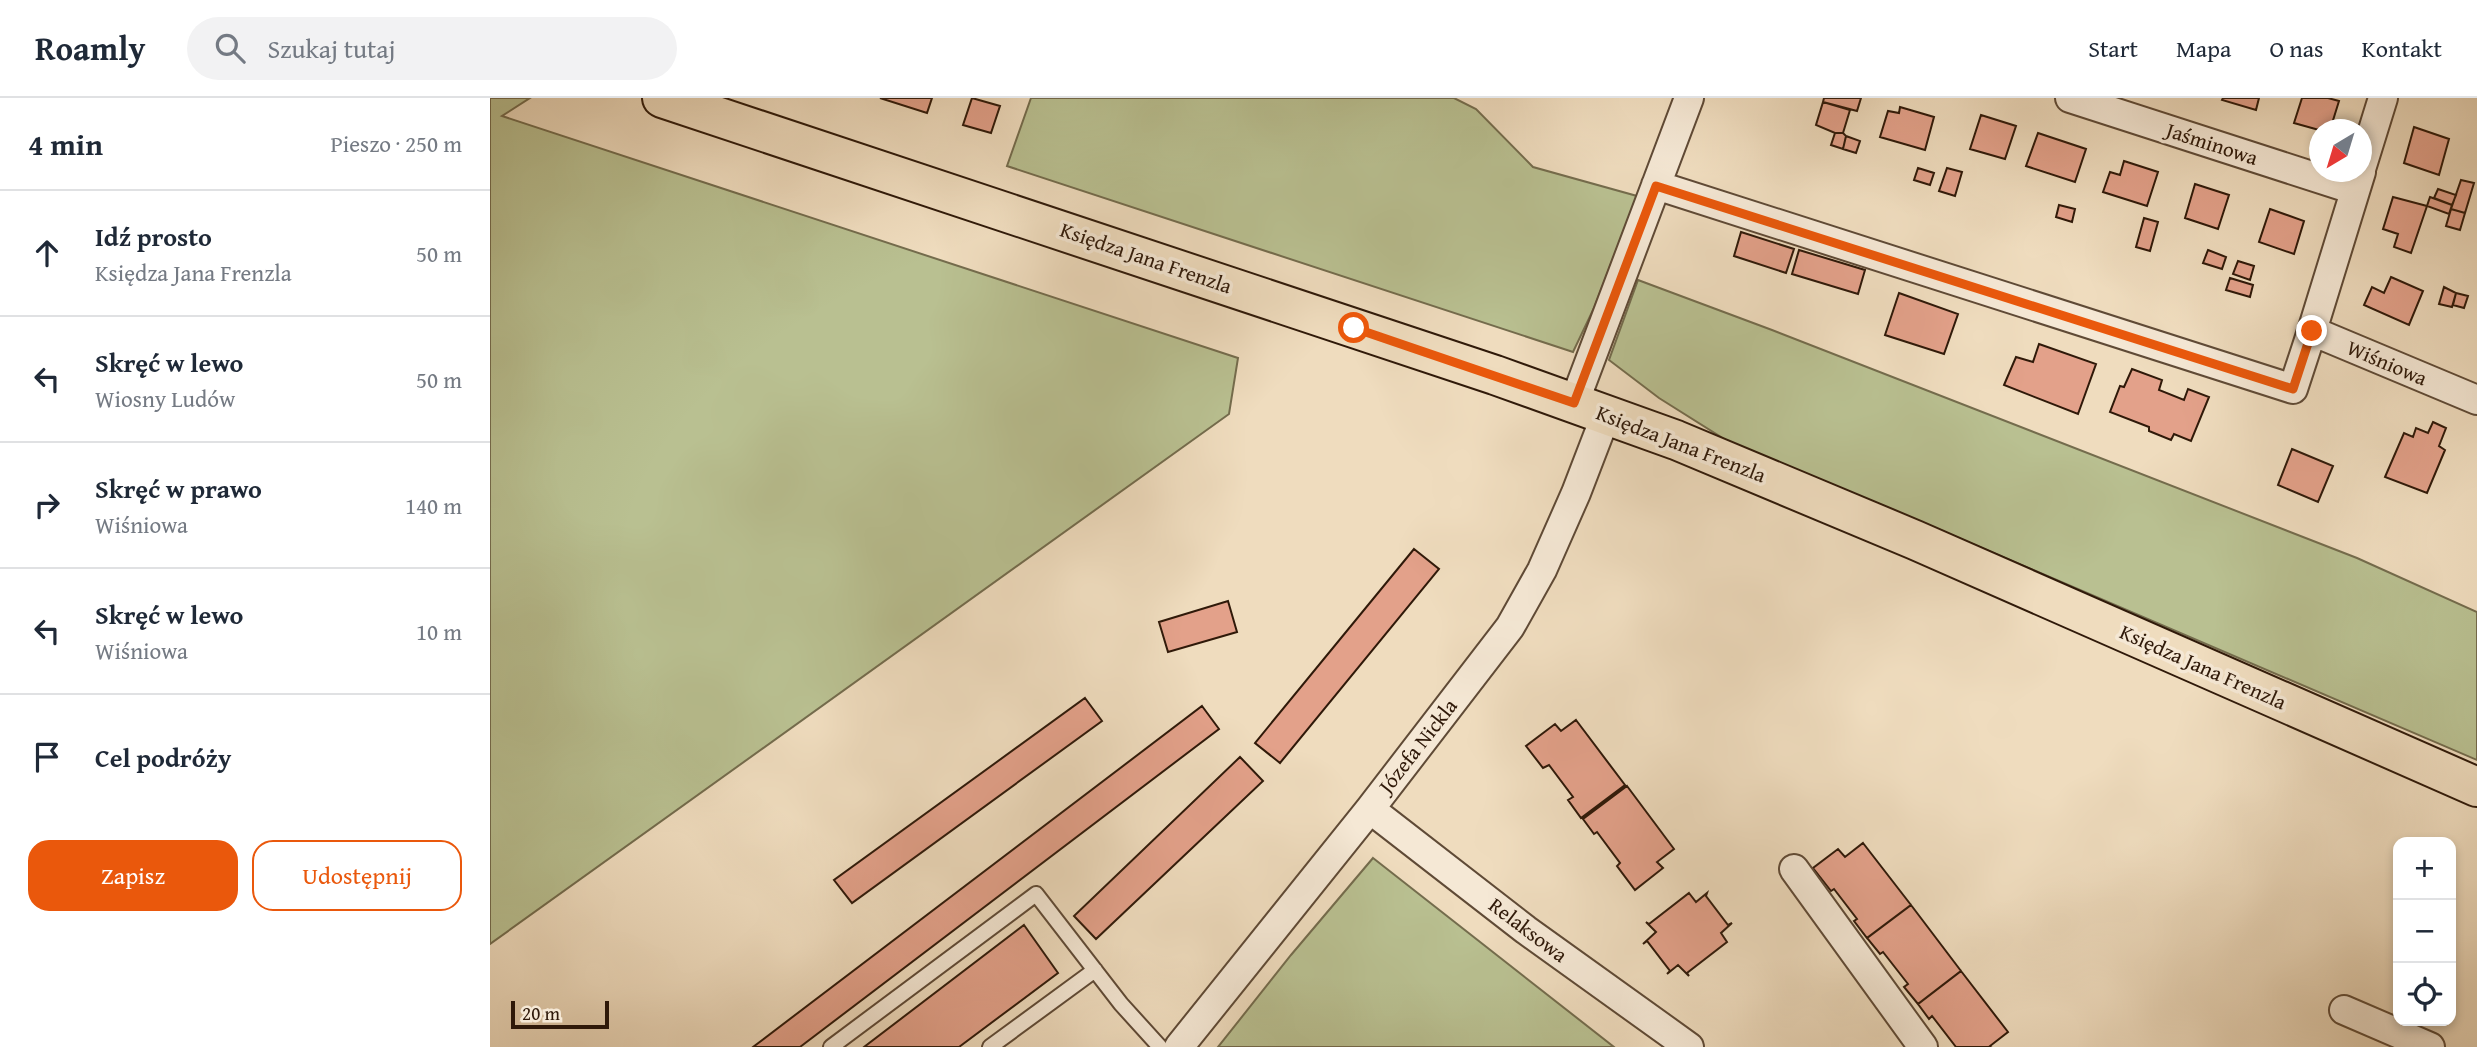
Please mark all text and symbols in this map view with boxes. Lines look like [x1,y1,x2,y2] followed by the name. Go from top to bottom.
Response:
[187,17,677,80] search box
[35,24,145,72] text: Roamly
[211,29,249,67] icon: search
[267,29,395,68] text: Szukaj tutaj
[2088,31,2138,66] text: Start
[2176,31,2231,66] text: Mapa
[2269,31,2324,66] text: O nas
[2362,31,2442,66] text: Kontakt
[2160,113,2262,173] street label: Jaśminowa
[2309,119,2372,182] north arrow
[28,122,103,166] text: 4 min
[330,127,462,160] text: Pieszo · 250 m
[1056,214,1236,301] street label: Księdza Jana Frenzla
[95,217,212,256] text: Idź prosto
[28,234,66,272] icon: ahead
[416,237,462,270] text: 50 m
[95,256,292,289] text: Księdza Jana Frenzla
[1338,312,1369,343] route start
[2296,315,2327,346] route end
[2342,332,2432,393] street label: Wiśniowa
[95,343,243,382] text: Skręć w lewo
[28,360,66,398] icon: left
[416,363,462,396] text: 50 m
[95,382,235,415] text: Wiosny Ludów
[1592,397,1771,490] street label: Księdza Jana Frenzla
[95,469,262,508] text: Skręć w prawo
[28,486,66,524] icon: right
[405,489,462,522] text: 140 m
[95,508,188,541] text: Wiśniowa
[95,595,243,634] text: Skręć w lewo
[28,612,66,650] icon: left
[416,615,462,648] text: 10 m
[2115,616,2292,717] street label: Księdza Jana Frenzla
[95,634,188,667] text: Wiśniowa
[1369,692,1465,802] street label: Józefa Nickla
[28,738,66,776] icon: arrive
[95,738,231,777] text: Cel podróży
[2393,837,2456,1026] map controls
[2393,837,2456,900] button: +
[28,840,238,911] button: Zapisz
[252,840,462,911] button: Udostępnij
[1482,890,1574,970] street label: Relaksowa
[2393,900,2456,963] button: −
[2393,963,2456,1026] button: locate
[511,998,609,1030] scale bar
[522,999,560,1027] text: 20 m

